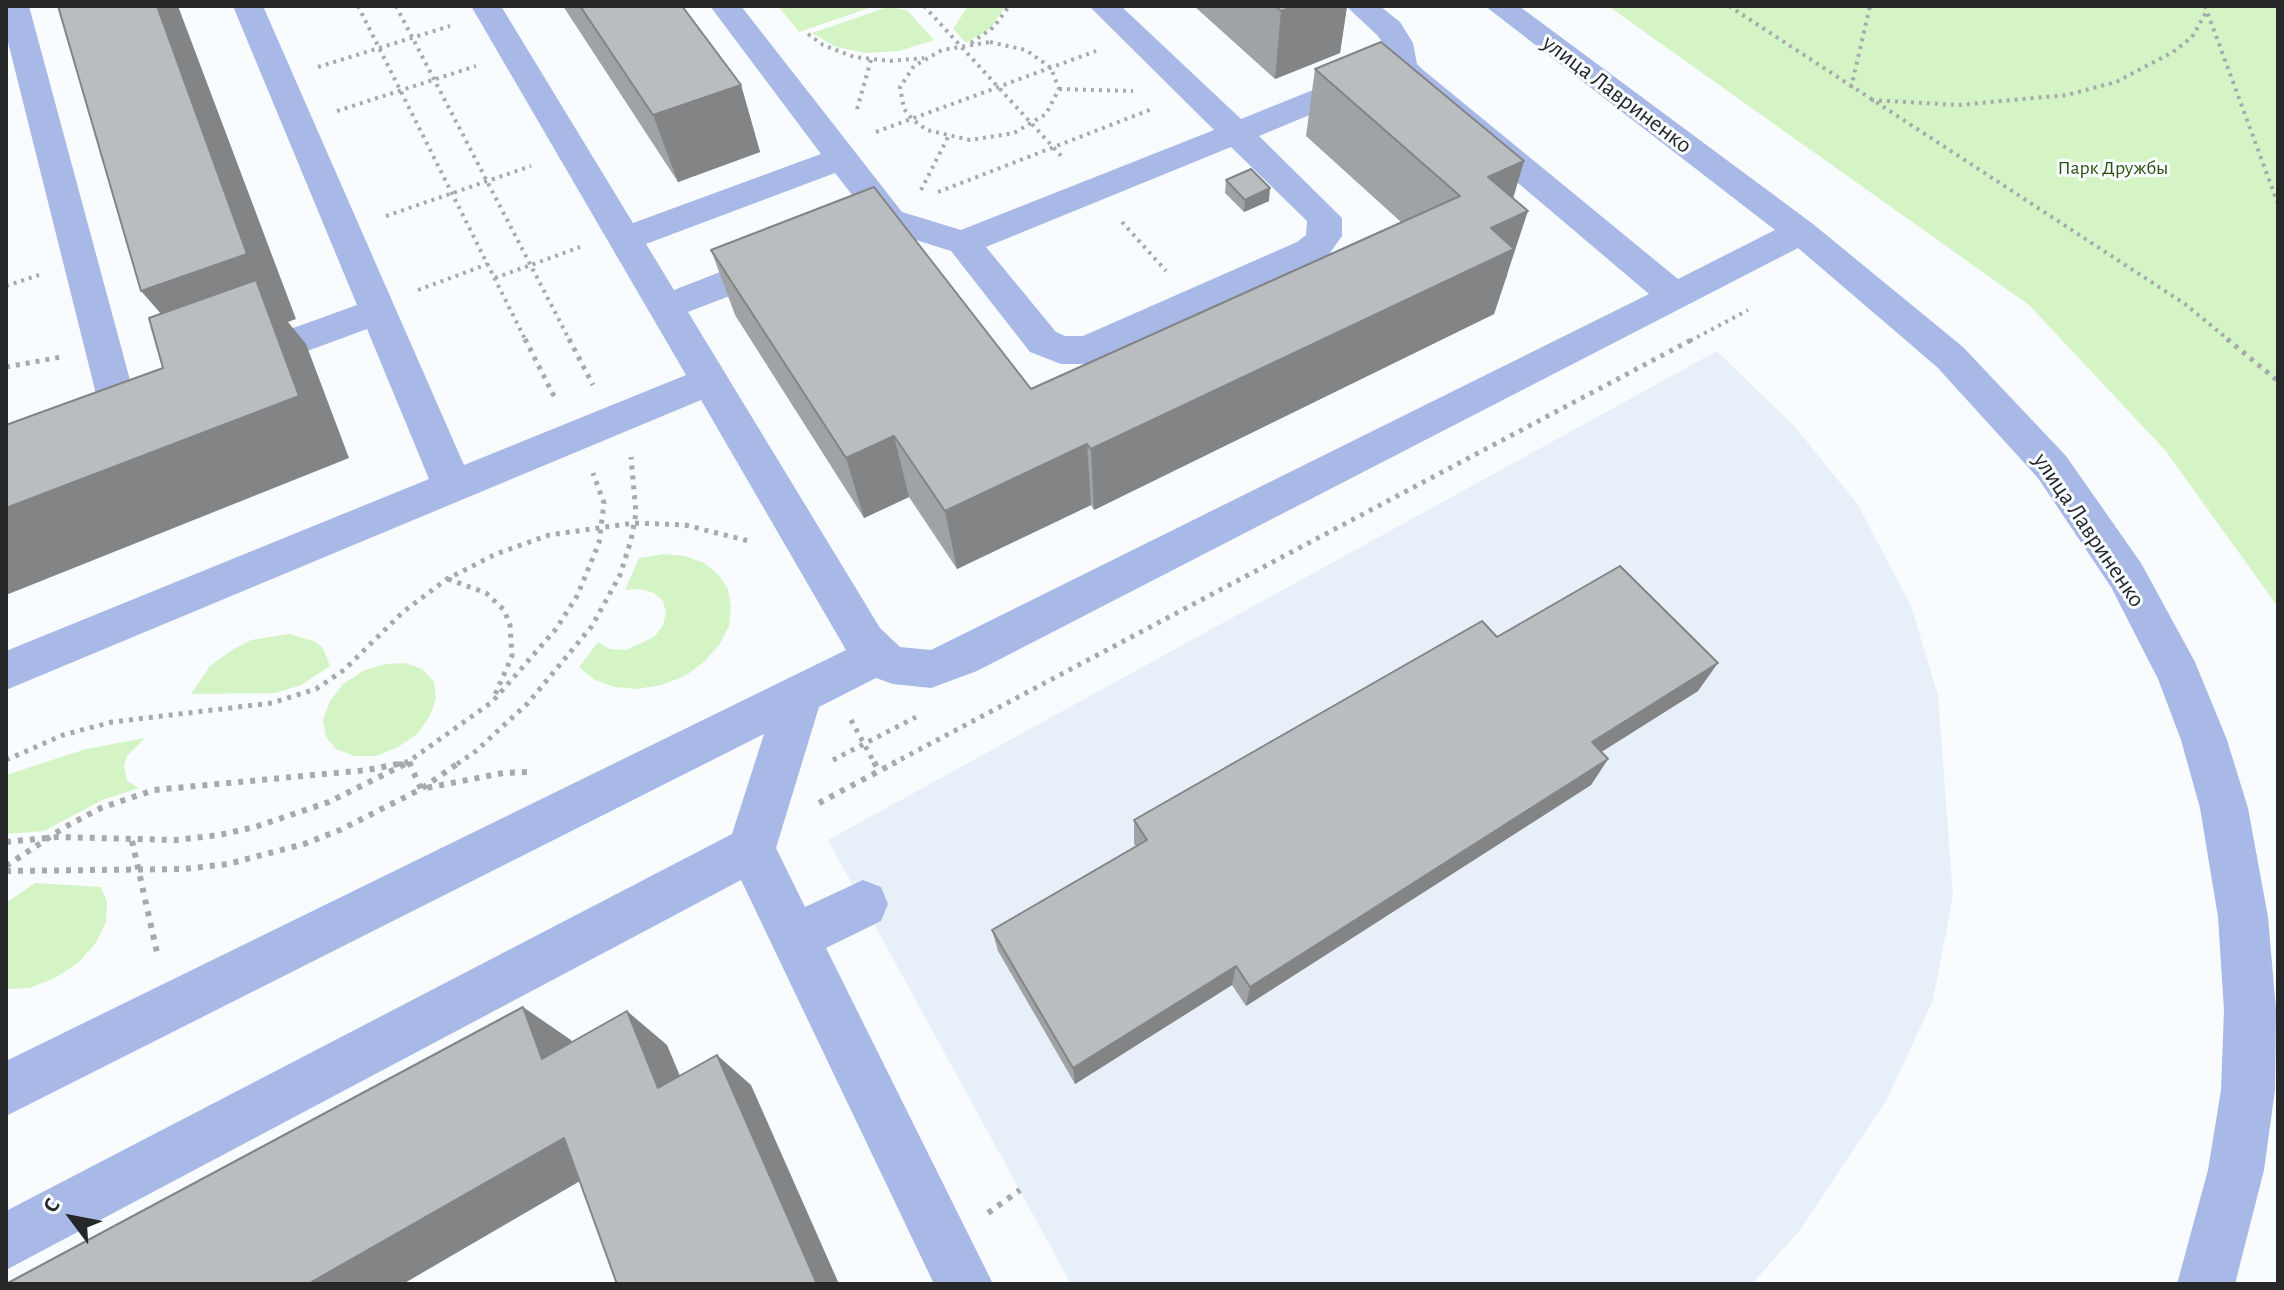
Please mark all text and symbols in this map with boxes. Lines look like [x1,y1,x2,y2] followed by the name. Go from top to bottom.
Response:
[1537,28,1697,160] street label: улица Лавриненко
[2058,156,2168,180] park label: Парк Дружбы
[2027,447,2151,613] street label: улица Лавриненко
[32,1178,112,1258] north arrow
[39,1194,64,1216] text: С

